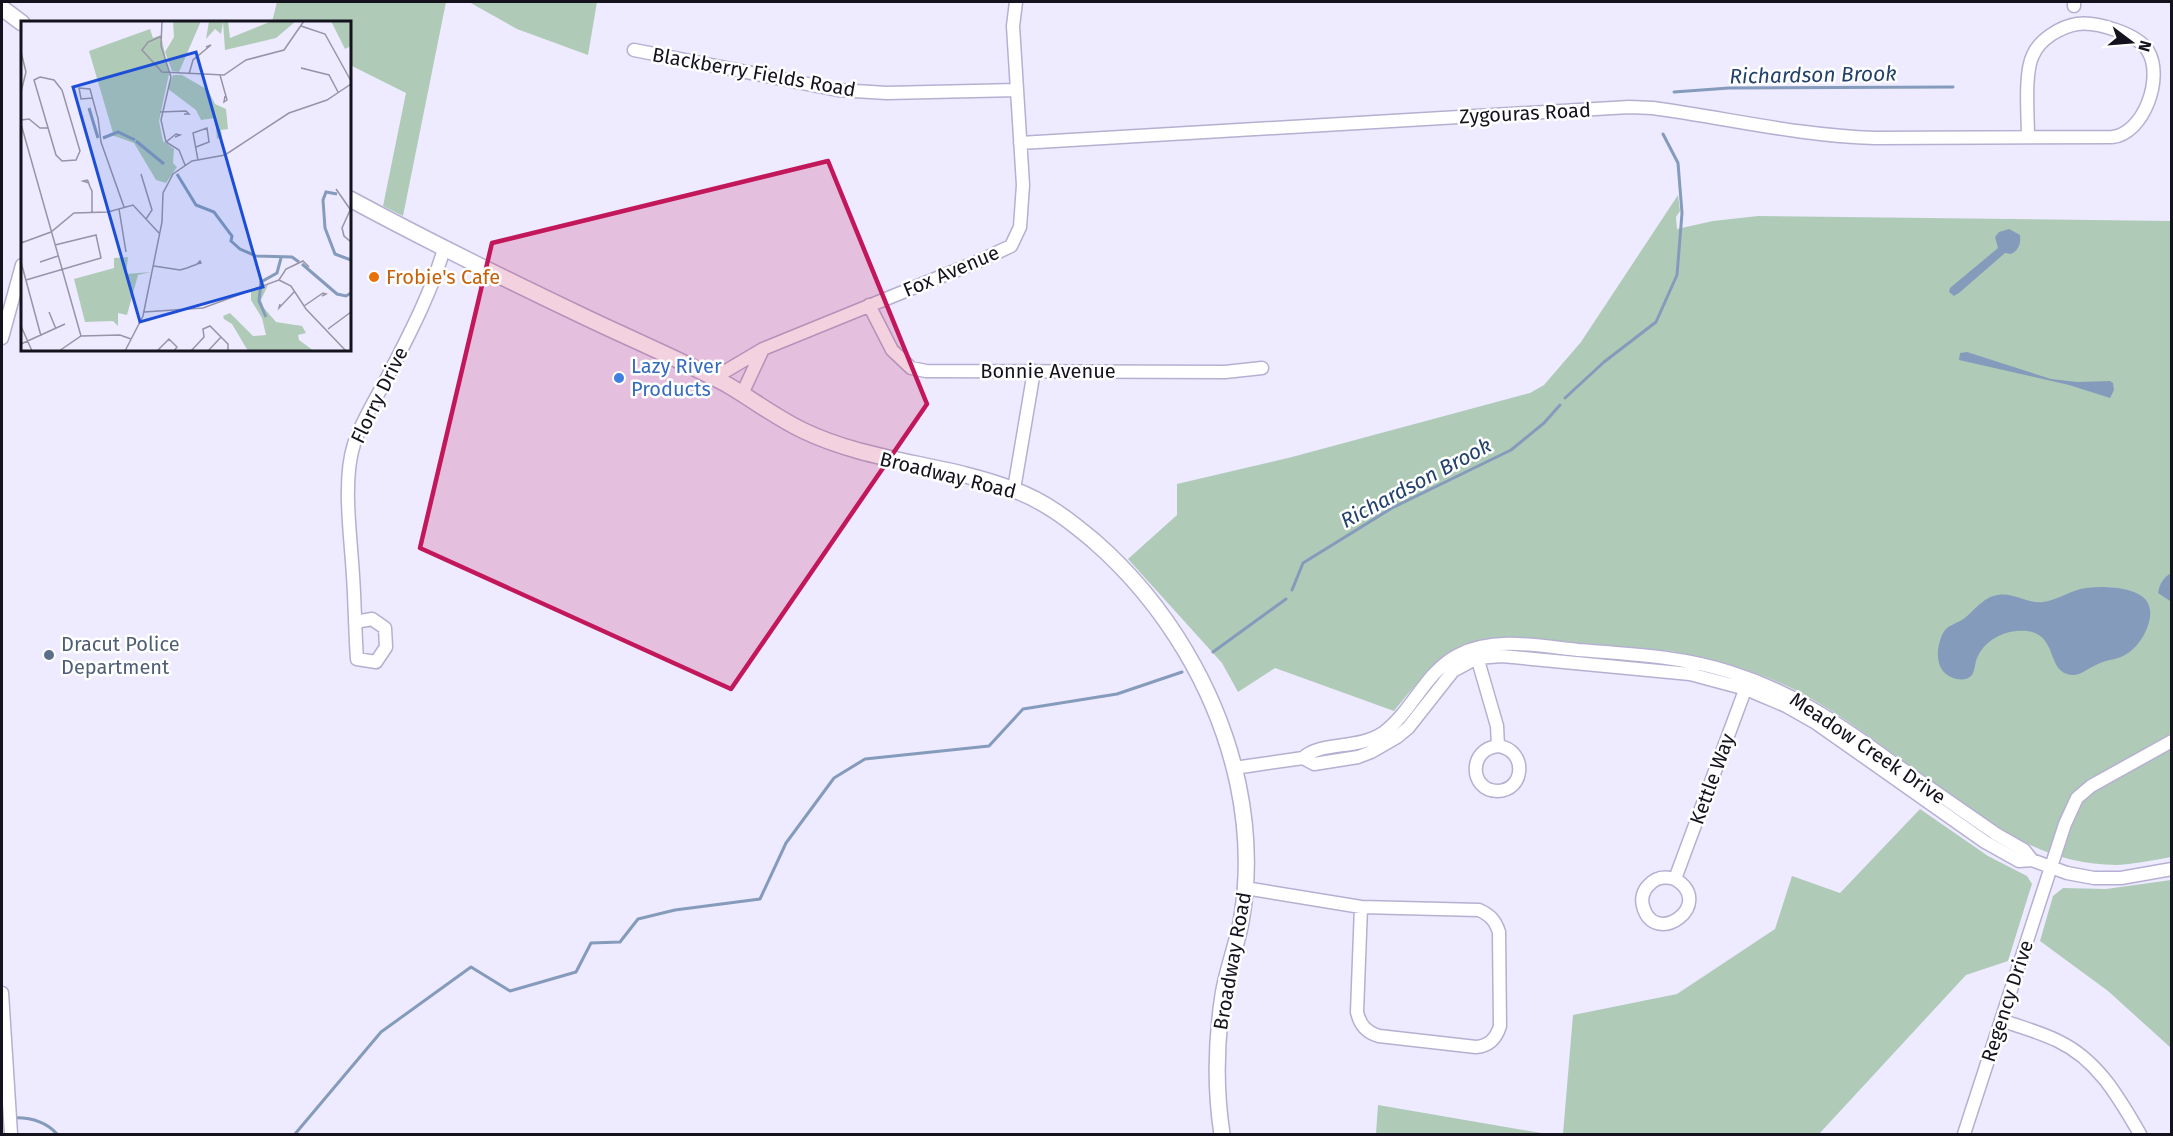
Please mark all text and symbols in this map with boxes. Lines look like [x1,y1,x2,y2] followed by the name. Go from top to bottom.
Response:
[2101,12,2161,72] north arrow
[21,21,351,351] inset map
[2134,38,2156,54] text: N
[650,42,858,102] street label: Blackberry Fields Road
[1729,61,1897,89] water label: Richardson Brook
[1459,98,1591,128] street label: Zygouras Road
[899,240,1003,302] street label: Fox Avenue
[386,265,500,289] place label: Frobie's Cafe
[367,270,381,284] marker: Frobie's Cafe
[345,343,413,447] street label: Florry Drive
[631,354,722,401] place label: Lazy River Products
[980,359,1116,383] street label: Bonnie Avenue
[612,371,626,385] marker: Lazy River Products
[1336,432,1496,534] water label: Richardson Brook
[877,446,1019,504] street label: Broadway Road
[61,632,180,679] place label: Dracut Police Department
[42,648,56,662] marker: Dracut Police Department
[1786,687,1950,809] street label: Meadow Creek Drive
[1684,730,1740,828] street label: Kettle Way
[1208,890,1256,1032] street label: Broadway Road
[1976,937,2038,1065] street label: Regency Drive

